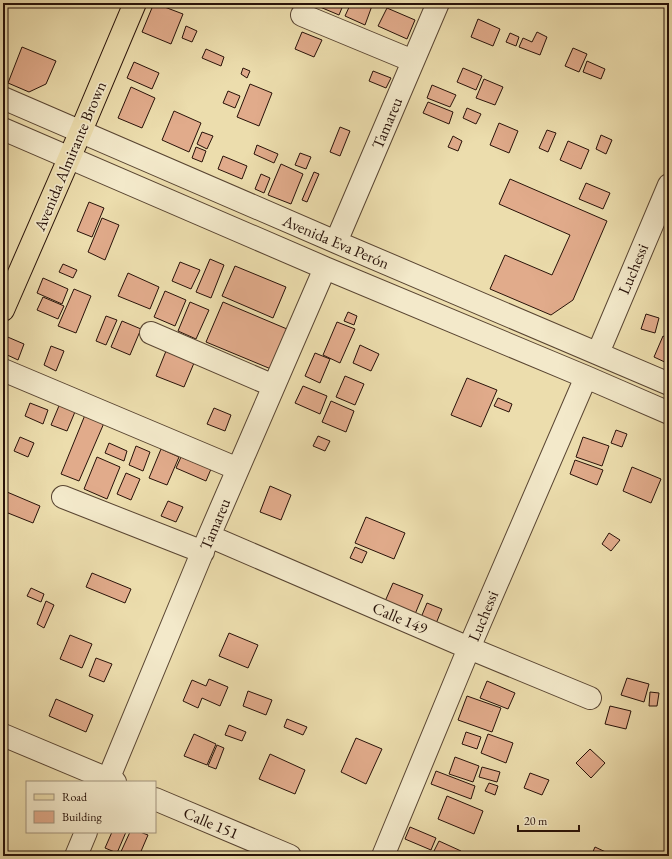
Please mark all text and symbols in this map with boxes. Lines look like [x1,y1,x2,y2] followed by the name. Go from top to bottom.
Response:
[29,77,111,235] street label: Avenida Almirante Brown
[367,93,407,152] street label: Tamareu
[279,210,393,274] street label: Avenida Eva Perón
[613,240,653,298] street label: Luchessi
[195,494,235,553] street label: Tamareu
[463,587,503,645] street label: Luchessi
[369,597,431,639] street label: Calle 149
[26,781,156,833] legend
[62,789,88,805] text: Road
[180,802,242,844] street label: Calle 151
[518,807,579,833] scale bar
[62,809,103,825] text: Building
[524,813,548,829] text: 20 m

